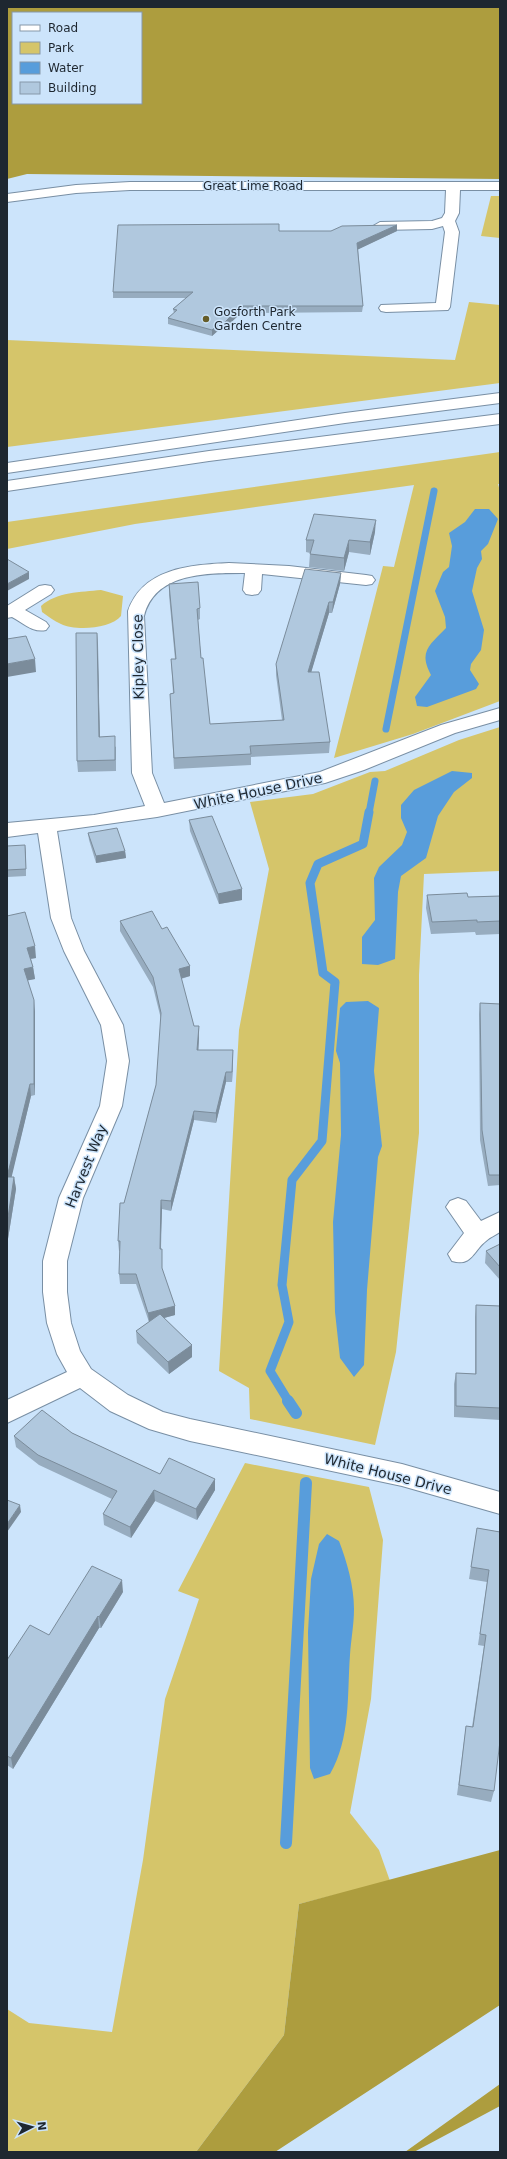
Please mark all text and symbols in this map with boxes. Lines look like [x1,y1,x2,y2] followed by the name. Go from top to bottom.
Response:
[12,12,142,104] legend
[48,21,78,35] text: Road
[48,41,74,55] text: Park
[48,61,84,75] text: Water
[48,81,97,95] text: Building
[203,179,303,193] street label: Great Lime Road
[214,305,302,333] place label: Gosforth Park Garden Centre
[201,314,211,324] marker: Gosforth Park Garden Centre
[129,614,147,700] street label: Kipley Close
[192,770,324,812] street label: White House Drive
[62,1122,110,1210] street label: Harvest Way
[323,1450,453,1498] street label: White House Drive
[12,2107,52,2147] north arrow
[35,2121,48,2131] text: N

